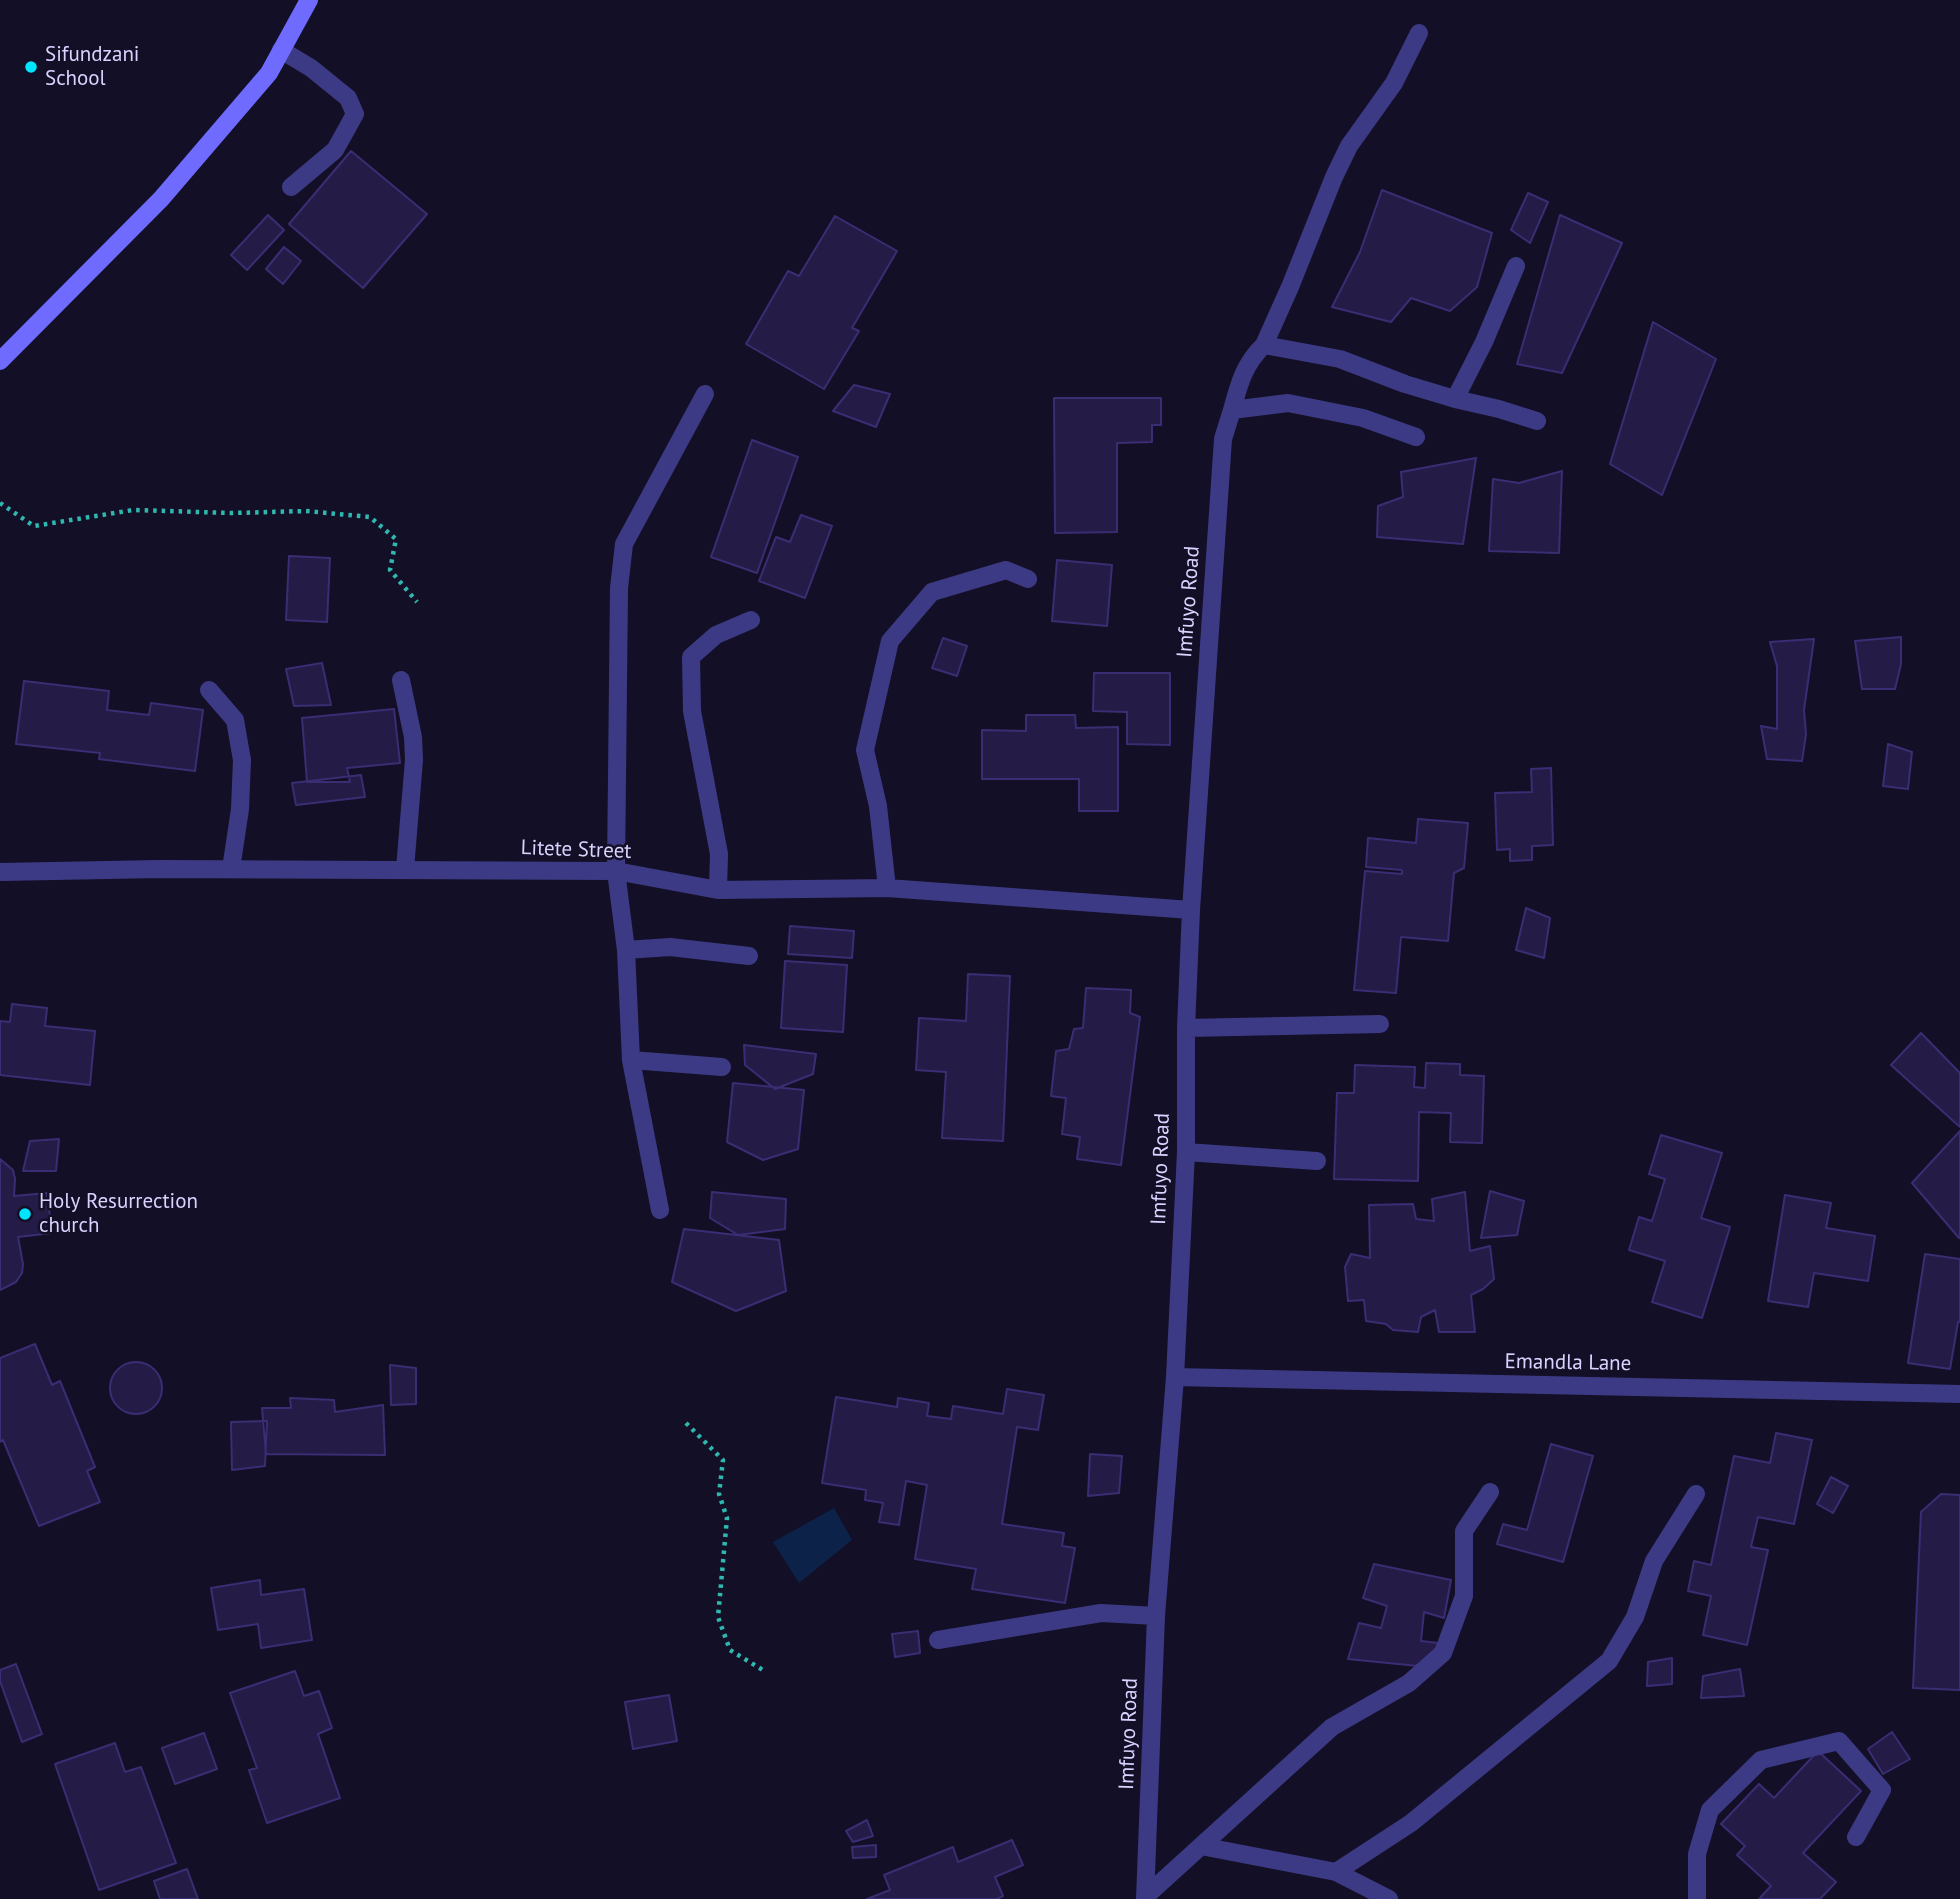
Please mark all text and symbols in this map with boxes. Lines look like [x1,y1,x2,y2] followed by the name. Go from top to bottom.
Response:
[45,42,139,92] place label: Sifundzani School
[23,59,39,75] marker: Sifundzani School
[1173,545,1205,659] street label: Imfuyo Road
[520,835,632,865] street label: Litete Street
[1146,1113,1176,1225] street label: Imfuyo Road
[39,1189,198,1239] place label: Holy Resurrection church
[17,1206,33,1222] marker: Holy Resurrection church
[1504,1349,1632,1377] street label: Emandla Lane
[1114,1678,1144,1790] street label: Imfuyo Road

